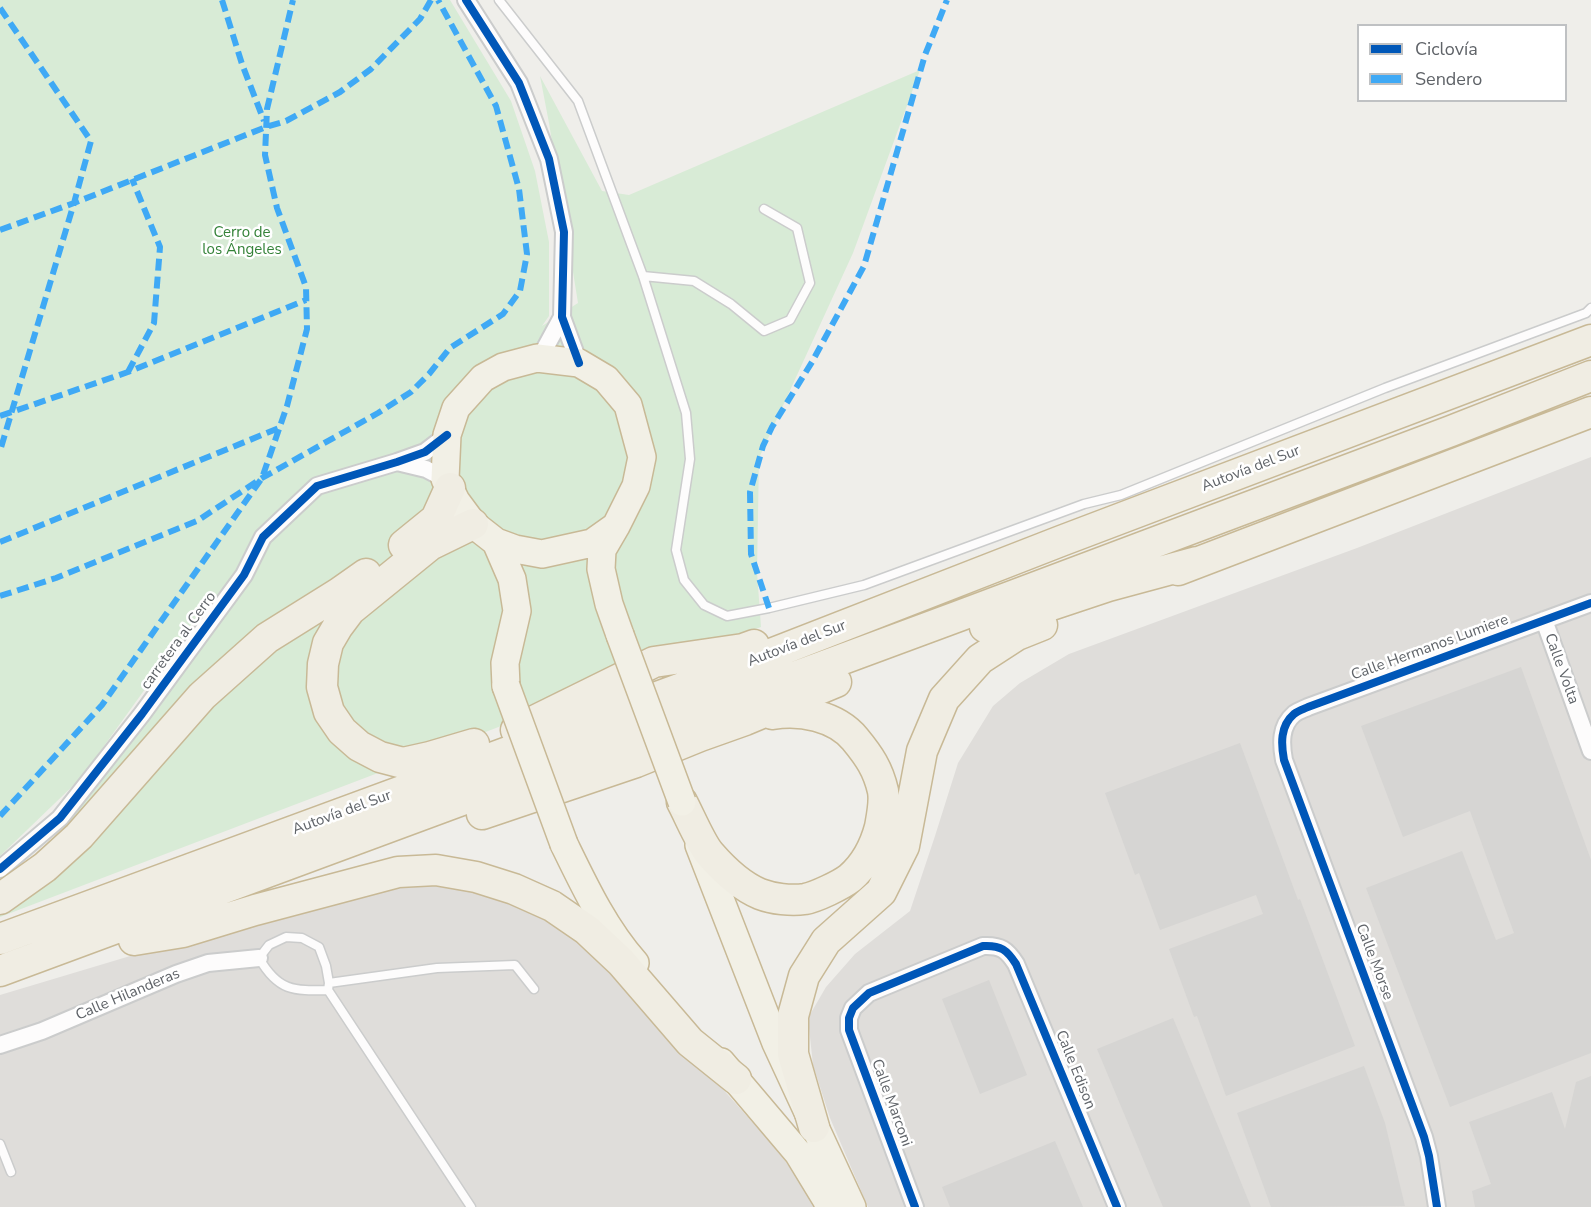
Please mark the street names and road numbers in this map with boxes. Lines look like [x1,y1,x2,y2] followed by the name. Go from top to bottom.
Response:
[1199,442,1303,496] street label: Autovía del Sur
[137,589,221,693] street label: carretera al Cerro
[1349,611,1511,685] street label: Calle Hermanos Lumiere
[745,617,849,671] street label: Autovía del Sur
[1540,631,1582,707] street label: Calle Volta
[290,787,394,839] street label: Autovía del Sur
[1351,921,1397,1003] street label: Calle Morse
[73,965,183,1025] street label: Calle Hilanderas
[1051,1028,1099,1112] street label: Calle Edison
[867,1057,915,1149] street label: Calle Marconi

